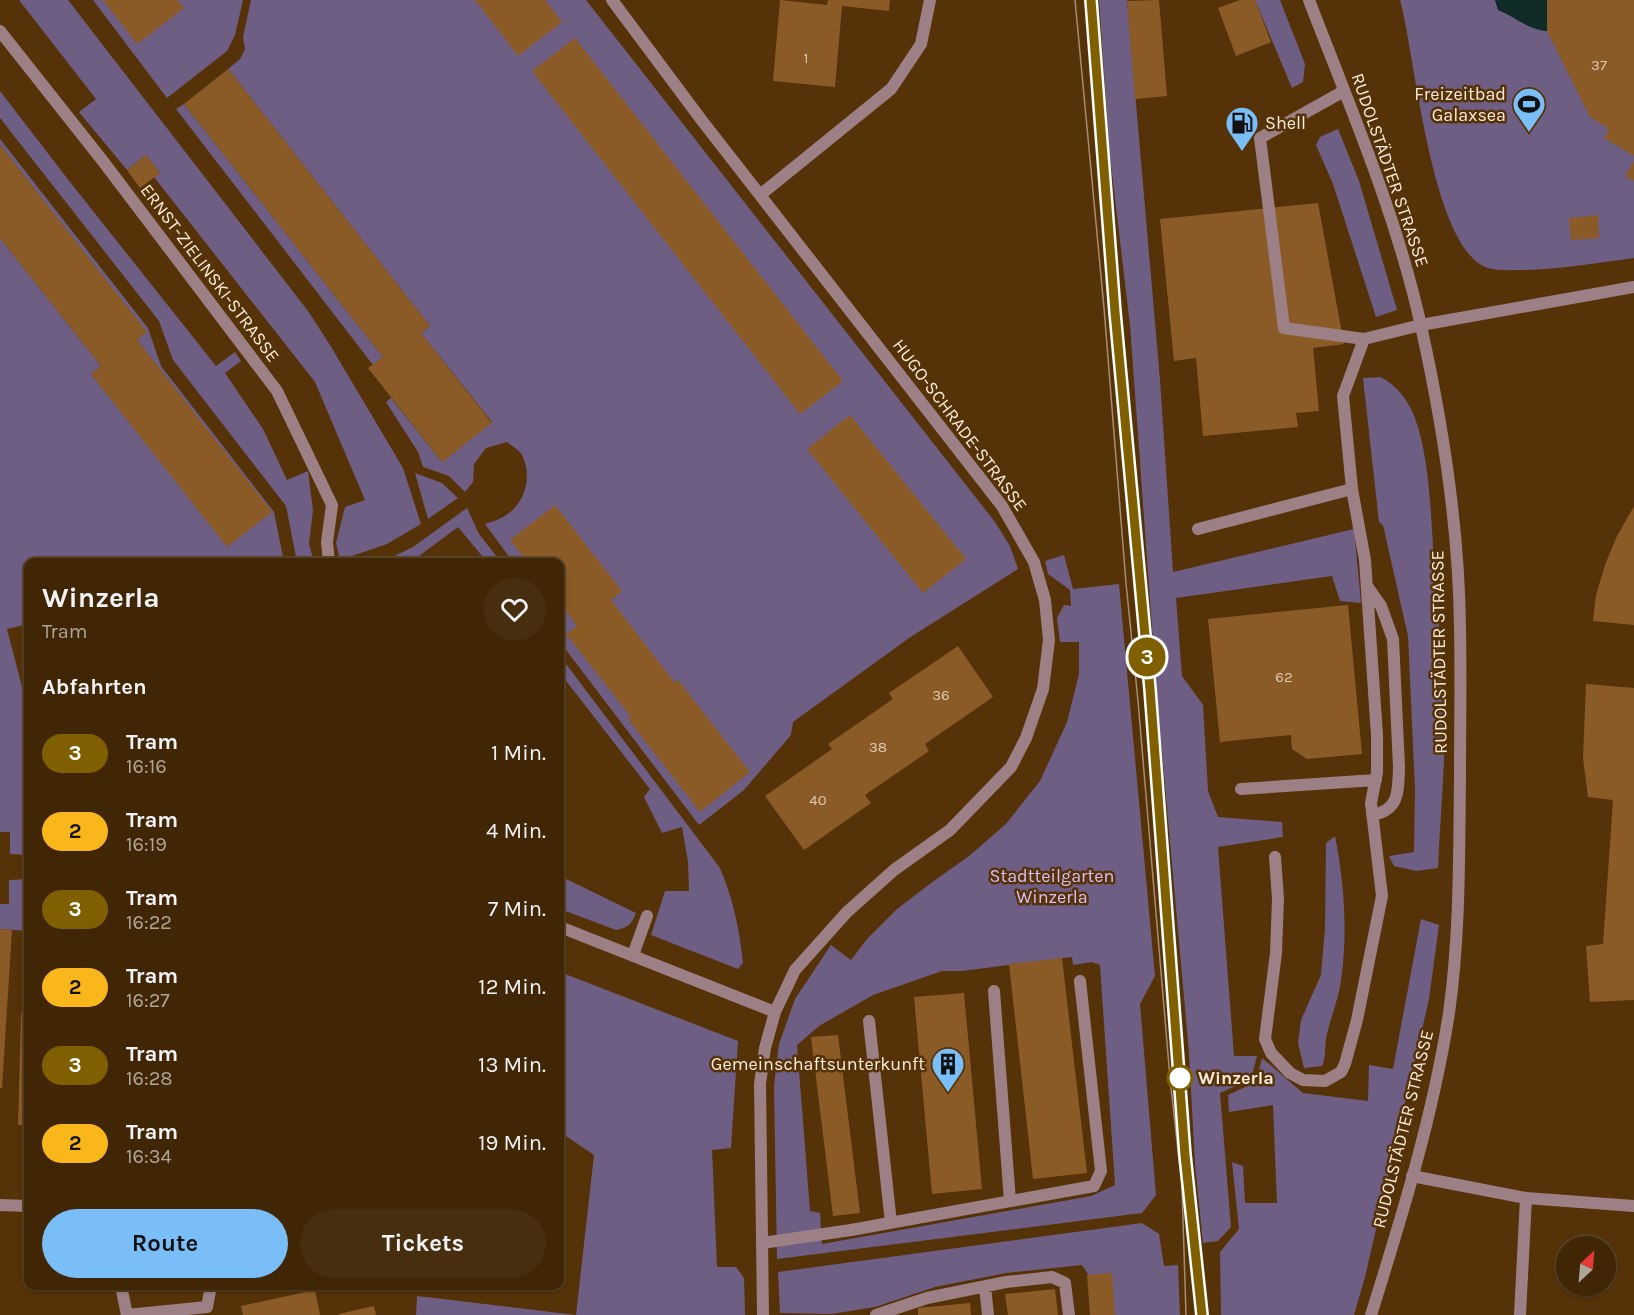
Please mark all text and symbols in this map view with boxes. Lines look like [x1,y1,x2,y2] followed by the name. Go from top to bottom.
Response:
[804,49,808,67] house number: 1
[1591,56,1607,74] house number: 37
[1346,70,1434,270] street label: RUDOLSTÄDTER STRASSE
[1414,83,1506,126] place label: Freizeitbad Galaxsea
[1511,86,1547,133] sports icon: Freizeitbad Galaxsea
[1224,105,1260,152] fuel station icon: Shell
[1265,112,1306,134] place label: Shell
[136,180,284,366] street label: ERNST-ZIELINSKI-STRASSE
[888,335,1032,515] street label: HUGO-SCHRADE-STRASSE
[1426,550,1452,754] street label: RUDOLSTÄDTER STRASSE
[483,578,546,641] button: heart
[42,581,160,614] text: Winzerla
[42,620,88,643] text: Tram
[1128,638,1166,676] line badge: 3
[1140,645,1154,669] text: 3
[1275,668,1293,686] house number: 62
[42,674,147,700] text: Abfahrten
[932,686,950,704] house number: 36
[126,729,178,755] text: Tram
[869,738,887,756] house number: 38
[491,740,546,766] text: 1 Min.
[68,741,82,765] text: 3
[126,755,167,778] text: 16:16
[809,791,827,809] house number: 40
[126,807,178,833] text: Tram
[486,818,546,844] text: 4 Min.
[69,819,81,843] text: 2
[126,833,167,856] text: 16:19
[990,865,1114,908] park label: Stadtteilgarten Winzerla
[126,885,178,911] text: Tram
[488,896,546,922] text: 7 Min.
[68,897,82,921] text: 3
[126,911,172,934] text: 16:22
[126,963,178,989] text: Tram
[478,974,546,1000] text: 12 Min.
[69,975,81,999] text: 2
[126,989,170,1012] text: 16:27
[1368,1028,1438,1230] street label: RUDOLSTÄDTER STRASSE
[126,1041,178,1067] text: Tram
[930,1046,966,1093] building icon: Gemeinschaftsunterkunft
[478,1052,546,1078] text: 13 Min.
[68,1053,82,1077] text: 3
[711,1053,925,1075] place label: Gemeinschaftsunterkunft
[1167,1065,1193,1091] marker: Winzerla
[126,1067,173,1090] text: 16:28
[1198,1067,1274,1089] place label: Winzerla
[126,1119,178,1145] text: Tram
[478,1130,546,1156] text: 19 Min.
[69,1131,81,1155] text: 2
[126,1145,172,1168] text: 16:34
[42,1209,288,1278] button: Route
[300,1209,546,1278] button: Tickets
[1556,1236,1616,1296] north arrow
[1556,1236,1616,1296] map controls

